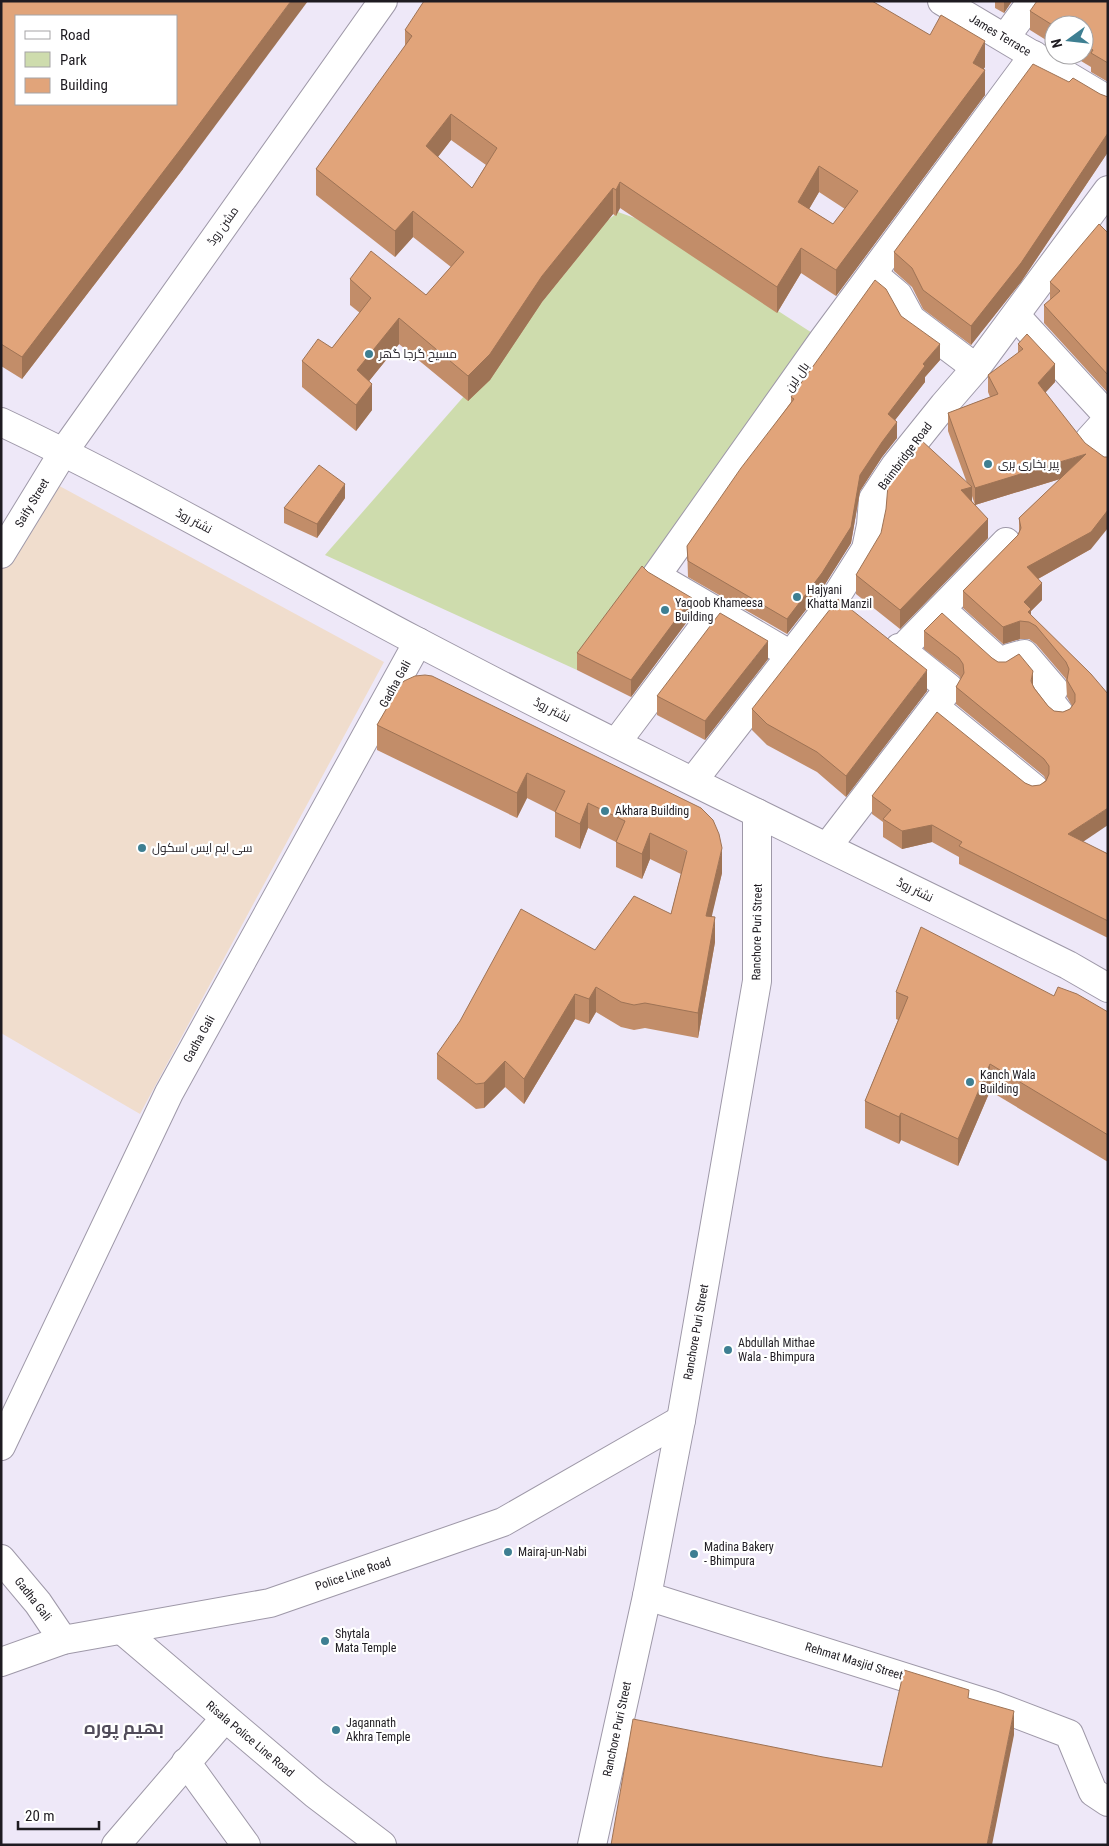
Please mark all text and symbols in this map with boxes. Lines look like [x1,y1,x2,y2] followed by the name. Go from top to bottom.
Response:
[967,11,1034,59] street label: James Terrace
[15,15,178,105] legend
[1044,15,1094,65] north arrow
[60,26,90,44] text: Road
[1048,37,1065,50] text: N
[60,51,87,69] text: Park
[60,76,108,94] text: Building
[205,204,241,248] street label: مشن روڈ
[378,347,457,362] place label: مسیح گرجا گھر
[363,348,375,360] marker: مسیح گرجا گھر
[782,360,812,394] street label: بال لین
[875,420,935,492] street label: Baimbridge Road
[998,457,1060,473] place label: پیر بخاری ہری
[982,458,994,470] marker: پیر بخاری ہری
[12,476,52,530] street label: Saify Street
[174,506,214,536] street label: نشتر روڈ
[807,583,872,611] place label: Hajyani Khatta Manzil
[791,591,803,603] marker: Hajyani Khatta Manzil
[675,596,763,624] place label: Yaqoob Khameesa Building
[659,604,671,616] marker: Yaqoob Khameesa Building
[376,658,414,710] street label: Gadha Gali
[531,695,573,725] street label: نشتر روڈ
[615,804,689,818] place label: Akhara Building
[599,805,611,817] marker: Akhara Building
[152,841,253,856] place label: سی ایم ایس اسکول
[136,842,148,854] marker: سی ایم ایس اسکول
[894,875,936,905] street label: نشتر روڈ
[749,883,765,981] street label: Ranchore Puri Street
[180,1013,218,1065] street label: Gadha Gali
[980,1068,1036,1096] place label: Kanch Wala Building
[964,1076,976,1088] marker: Kanch Wala Building
[681,1283,711,1381] street label: Ranchore Puri Street
[738,1336,815,1364] place label: Abdullah Mithae Wala - Bhimpura
[722,1344,734,1356] marker: Abdullah Mithae Wala - Bhimpura
[704,1540,774,1568] place label: Madina Bakery - Bhimpura
[518,1545,587,1559] place label: Mairaj-un-Nabi
[502,1546,514,1558] marker: Mairaj-un-Nabi
[688,1548,700,1560] marker: Madina Bakery - Bhimpura
[313,1555,393,1593] street label: Police Line Road
[12,1574,54,1624] street label: Gadha Gali
[335,1627,397,1655] place label: Shytala Mata Temple
[319,1635,331,1647] marker: Shytala Mata Temple
[803,1639,905,1683] street label: Rehmat Masjid Street
[600,1680,634,1778] street label: Ranchore Puri Street
[203,1698,297,1780] street label: Risala Police Line Road
[346,1716,411,1744] place label: Jagannath Akhra Temple
[84,1717,164,1740] district label: بھیم پورہ
[330,1724,342,1736] marker: Jagannath Akhra Temple
[18,1798,99,1830] scale bar
[25,1807,55,1825] text: 20 m

